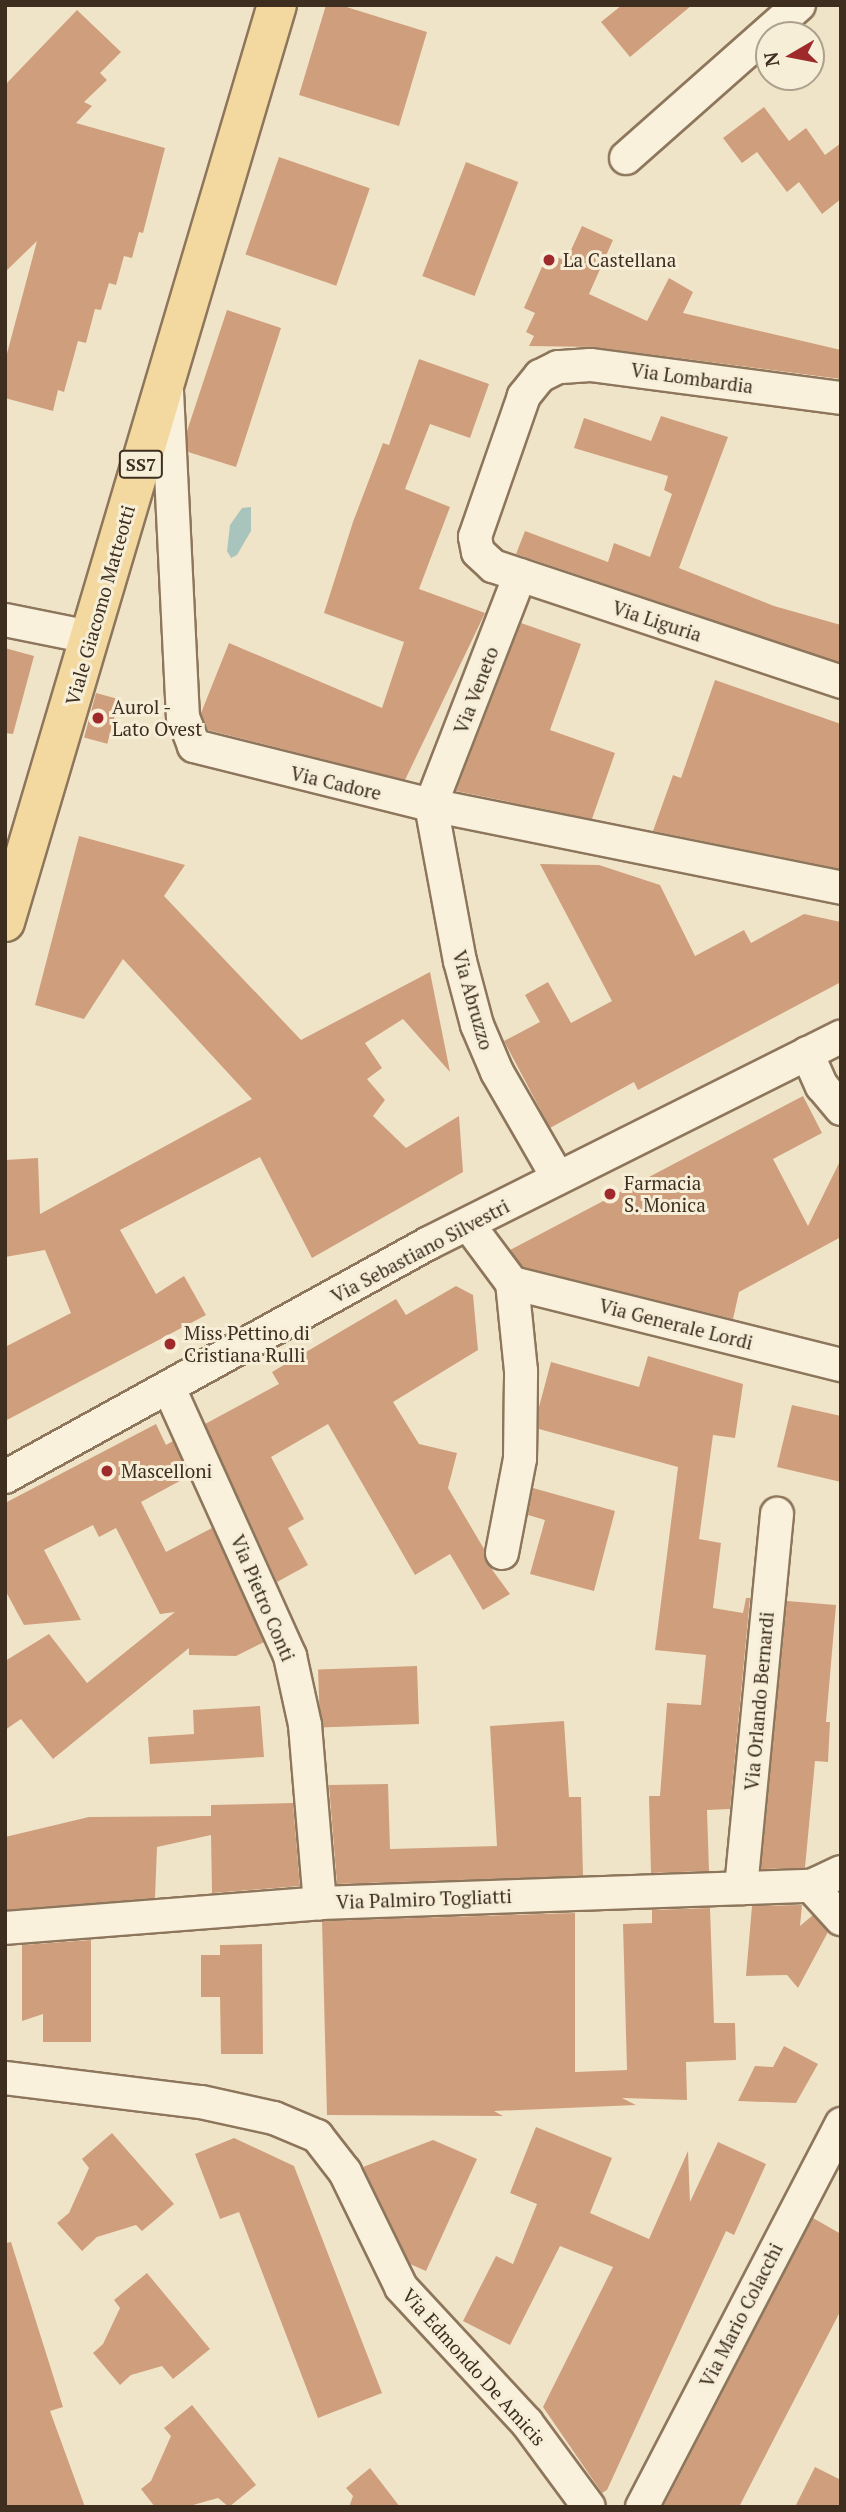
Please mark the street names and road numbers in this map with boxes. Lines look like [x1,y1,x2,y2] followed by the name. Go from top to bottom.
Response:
[629,358,755,398] street label: Via Lombardia
[118,450,164,478] road number: SS7
[61,502,139,708] street label: Viale Giacomo Matteotti
[609,596,705,646] street label: Via Liguria
[449,643,503,737] street label: Via Veneto
[288,761,384,805] street label: Via Cadore
[448,947,498,1053] street label: Via Abruzzo
[327,1194,513,1308] street label: Via Sebastiano Silvestri
[597,1294,755,1354] street label: Via Generale Lordi
[226,1531,300,1665] street label: Via Pietro Conti
[740,1611,778,1791] street label: Via Orlando Bernardi
[336,1885,512,1913] street label: Via Palmiro Togliatti
[695,2239,787,2391] street label: Via Mario Colacchi
[397,2284,551,2450] street label: Via Edmondo De Amicis

